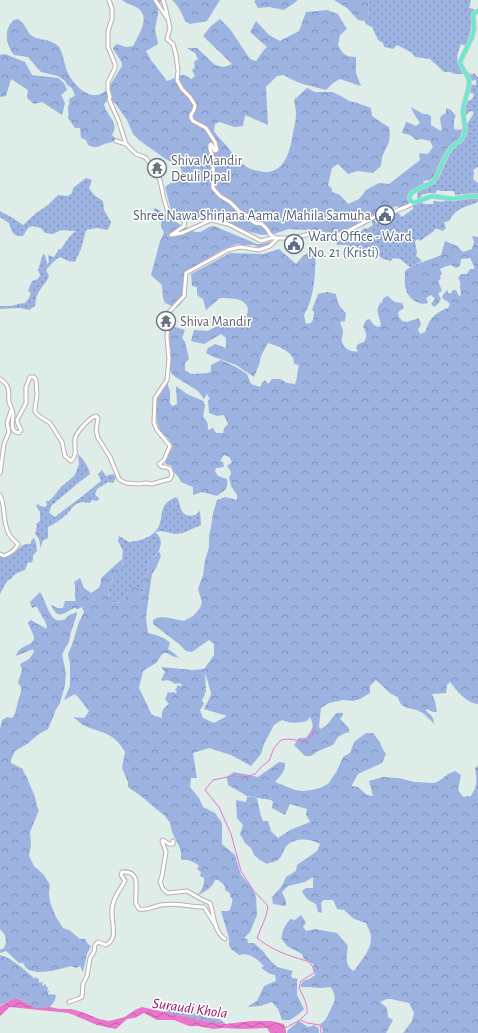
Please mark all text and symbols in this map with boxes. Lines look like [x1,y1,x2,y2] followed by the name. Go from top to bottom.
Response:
[171,154,243,184] place label: Shiva Mandir Deuli Pipal
[146,157,168,179] temple icon: Shiva Mandir Deuli Pipal
[374,204,396,226] public building icon: Shree Nawa Shirjana Aama /Mahila Samuha
[133,209,372,223] place label: Shree Nawa Shirjana Aama /Mahila Samuha
[308,230,412,260] place label: Ward Office - Ward No. 21 (Kristi)
[283,233,305,255] public building icon: Ward Office - Ward No. 21 (Kristi)
[155,310,177,332] temple icon: Shiva Mandir
[180,315,252,329] place label: Shiva Mandir
[151,996,228,1021] water label: Suraudi Khola

